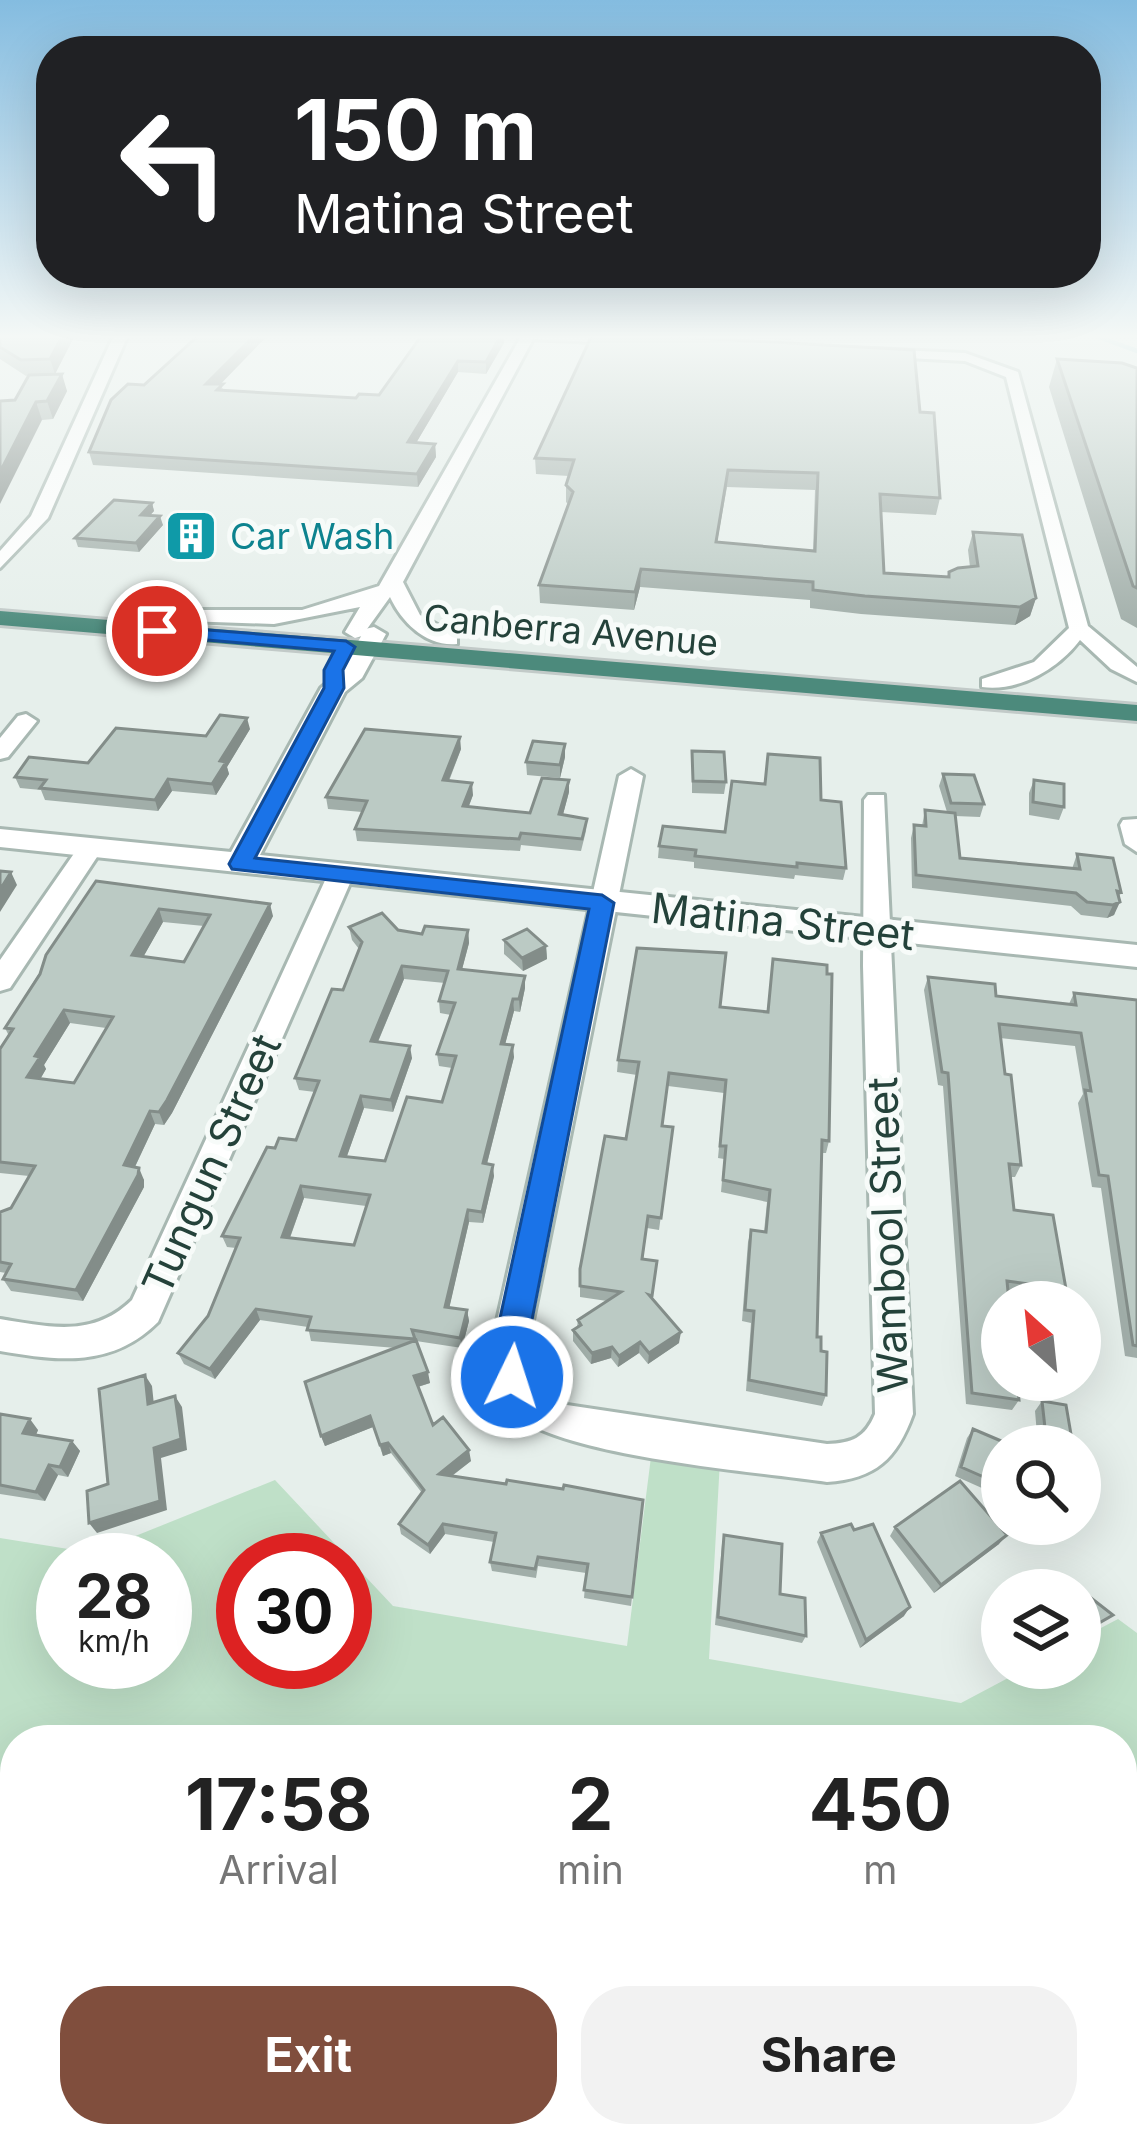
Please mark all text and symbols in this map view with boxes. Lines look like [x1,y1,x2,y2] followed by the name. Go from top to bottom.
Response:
[294,79,537,180] text: 150 m
[96,84,252,240] icon: left
[294,181,634,246] text: Matina Street
[163,508,219,564] building icon: Car Wash
[230,514,394,558] place label: Car Wash
[106,580,208,682] pin
[422,595,720,665] street label: Canberra Avenue
[124,598,190,664] icon: arrive
[649,882,917,960] street label: Matina Street
[131,1026,291,1302] street label: Tungun Street
[856,1076,918,1394] street label: Wambool Street
[981,1281,1101,1401] north arrow
[981,1281,1101,1689] map controls
[449,1314,575,1440] position arrow
[981,1425,1101,1545] button: search
[216,1533,372,1689] speed limit sign: 30
[76,1560,152,1632] text: 28
[981,1569,1101,1689] button: layers
[78,1623,150,1659] text: km/h
[185,1760,372,1847] text: 17:58
[568,1760,613,1847] text: 2
[809,1760,952,1847] text: 450
[219,1846,339,1893] text: Arrival
[557,1846,624,1893] text: min
[863,1846,898,1893] text: m
[60,1986,557,2124] button: Exit
[581,1986,1077,2124] button: Share

